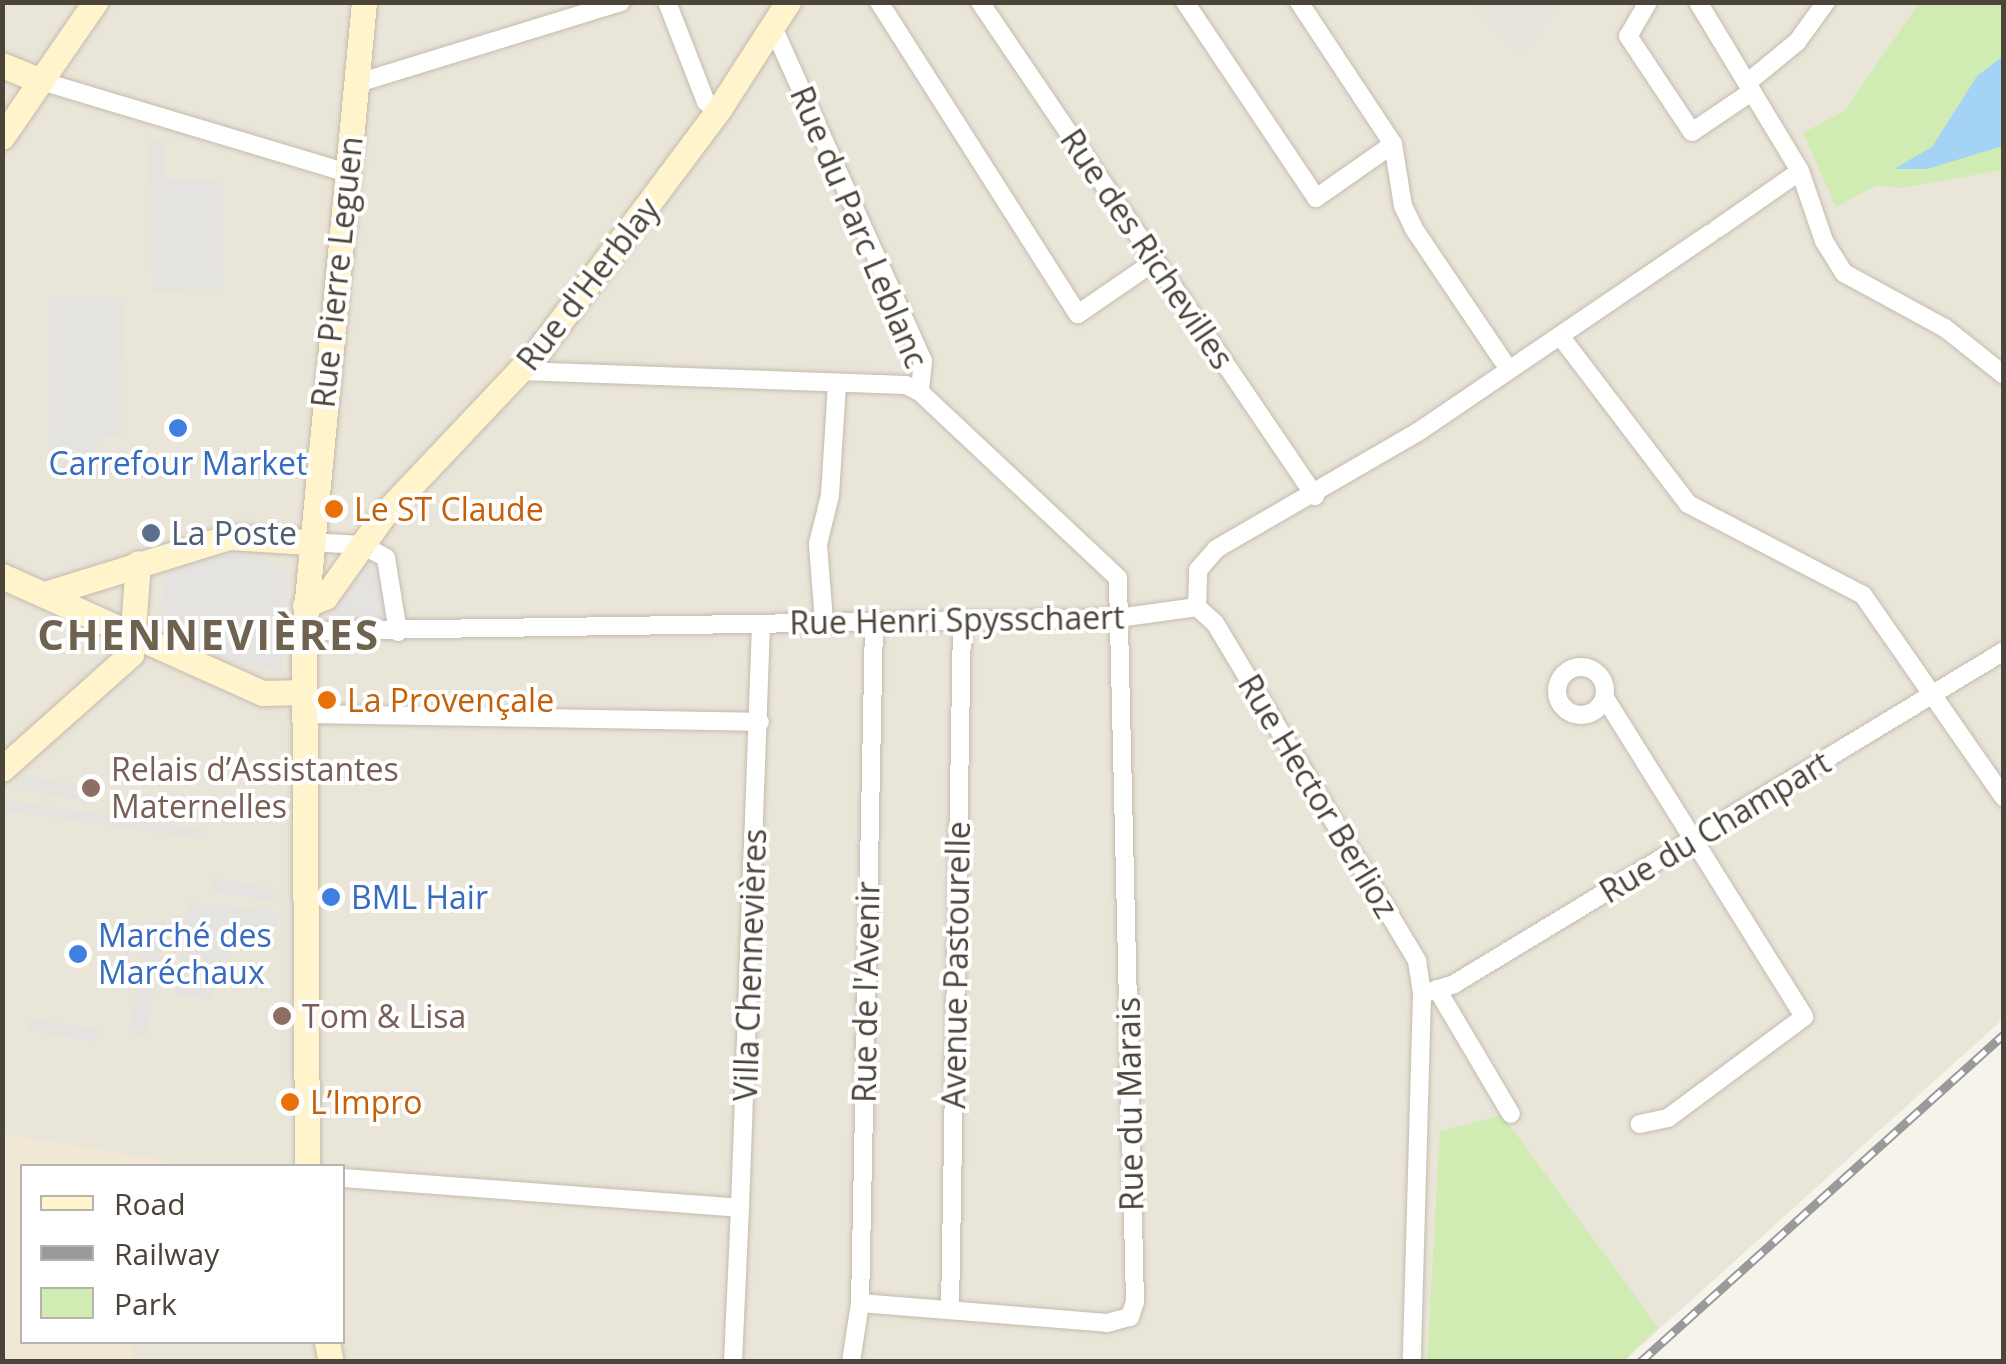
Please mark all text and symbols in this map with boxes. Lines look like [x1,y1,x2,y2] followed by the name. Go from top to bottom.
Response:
[782,81,936,373] street label: Rue du Parc Leblanc
[1053,122,1241,376] street label: Rue des Richevilles
[304,134,370,410] street label: Rue Pierre Leguen
[509,190,667,378] street label: Rue d'Herblay
[167,417,189,439] marker: Carrefour Market
[49,444,307,482] place label: Carrefour Market
[354,490,544,528] place label: Le ST Claude
[323,498,345,520] marker: Le ST Claude
[171,514,297,552] place label: La Poste
[140,522,162,544] marker: La Poste
[789,598,1125,642] street label: Rue Henri Spysschaert
[37,609,381,659] district label: CHENNEVIÈRES
[1230,668,1406,924] street label: Rue Hector Berlioz
[347,681,554,719] place label: La Provençale
[316,689,338,711] marker: La Provençale
[1593,743,1837,911] street label: Rue du Champart
[111,751,399,826] place label: Relais d’Assistantes Maternelles
[80,777,102,799] marker: Relais d’Assistantes Maternelles
[934,821,978,1109] street label: Avenue Pastourelle
[726,828,774,1102] street label: Villa Chennevières
[351,878,488,916] place label: BML Hair
[845,881,887,1103] street label: Rue de l'Avenir
[320,886,342,908] marker: BML Hair
[98,917,272,992] place label: Marché des Maréchaux
[67,943,89,965] marker: Marché des Maréchaux
[302,997,466,1035] place label: Tom & Lisa
[1109,997,1151,1211] street label: Rue du Marais
[271,1005,293,1027] marker: Tom & Lisa
[310,1083,423,1121] place label: L’Impro
[279,1091,301,1113] marker: L’Impro
[20,1164,345,1344] legend
[114,1183,186,1224] text: Road
[114,1233,219,1274] text: Railway
[114,1283,177,1324] text: Park

